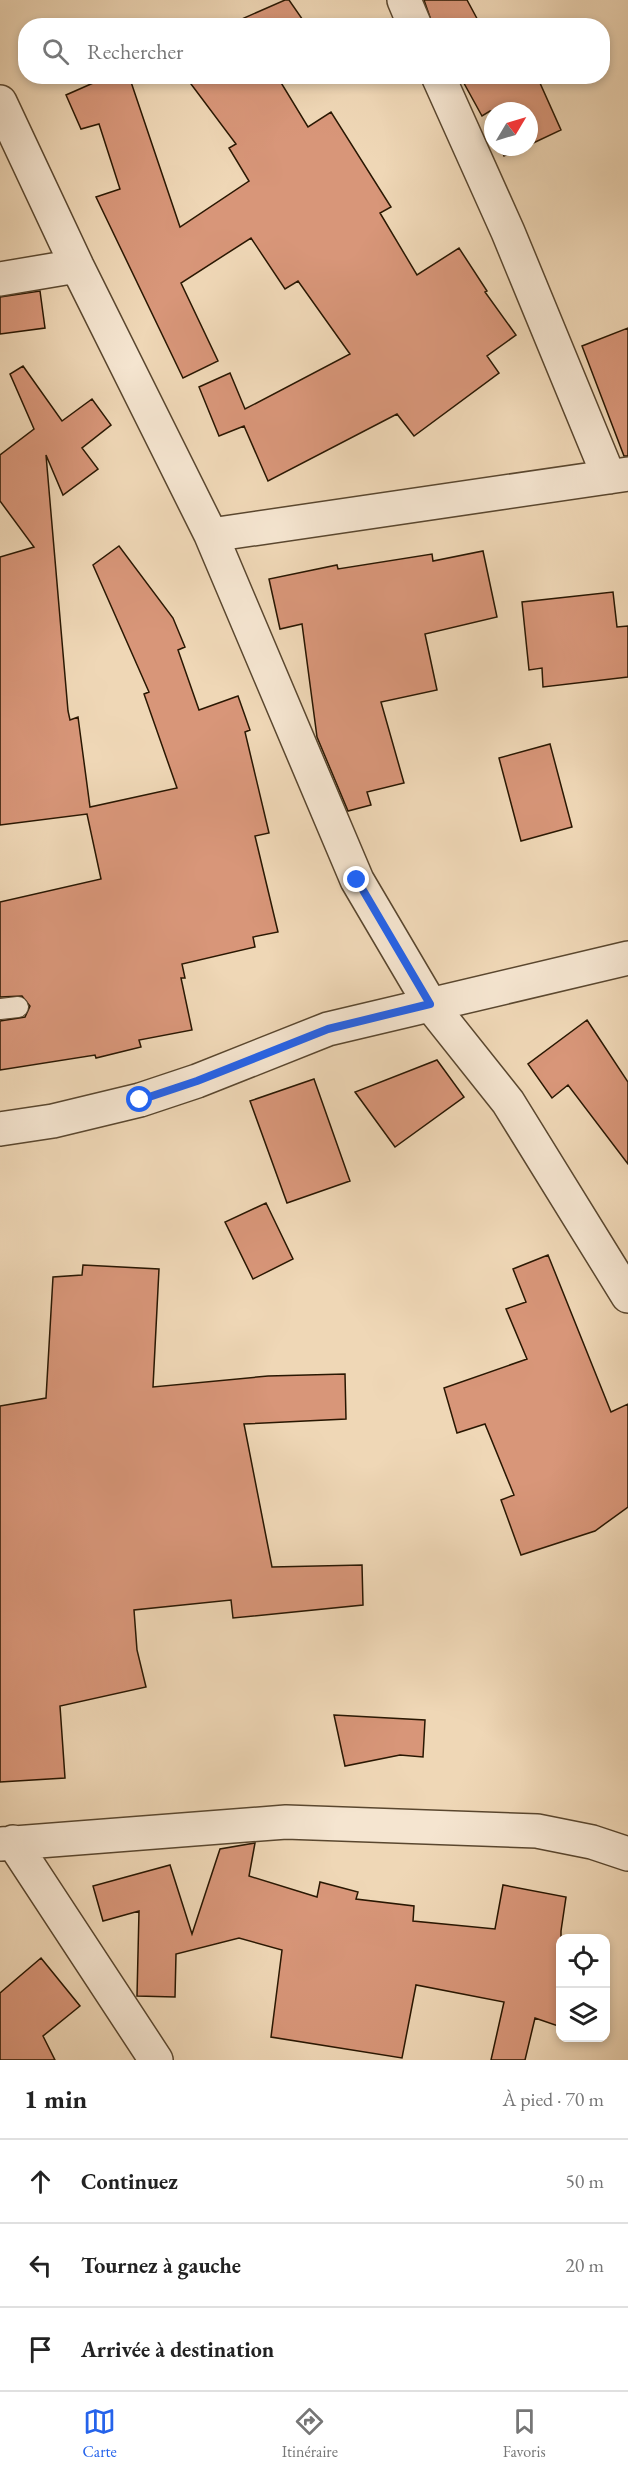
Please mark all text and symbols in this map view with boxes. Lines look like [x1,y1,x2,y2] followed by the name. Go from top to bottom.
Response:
[18,18,610,84] search box
[39,35,72,68] icon: search
[87,37,183,66] text: Rechercher
[484,102,538,156] north arrow
[343,866,369,892] route end
[126,1086,152,1112] route start
[556,1934,610,2042] map controls
[556,1934,610,1988] button: locate
[556,1988,610,2042] button: layers
[24,2082,87,2116] text: 1 min
[502,2086,604,2112] text: À pied · 70 m
[24,2165,57,2198] icon: ahead
[81,2167,178,2196] text: Continuez
[565,2168,604,2194] text: 50 m
[24,2249,57,2282] icon: left
[81,2251,241,2280] text: Tournez à gauche
[565,2252,604,2278] text: 20 m
[24,2333,57,2366] icon: arrive
[81,2335,274,2364] text: Arrivée à destination
[82,2405,117,2462] tab: Carte
[282,2405,338,2462] tab: Itinéraire
[503,2405,546,2462] tab: Favoris

